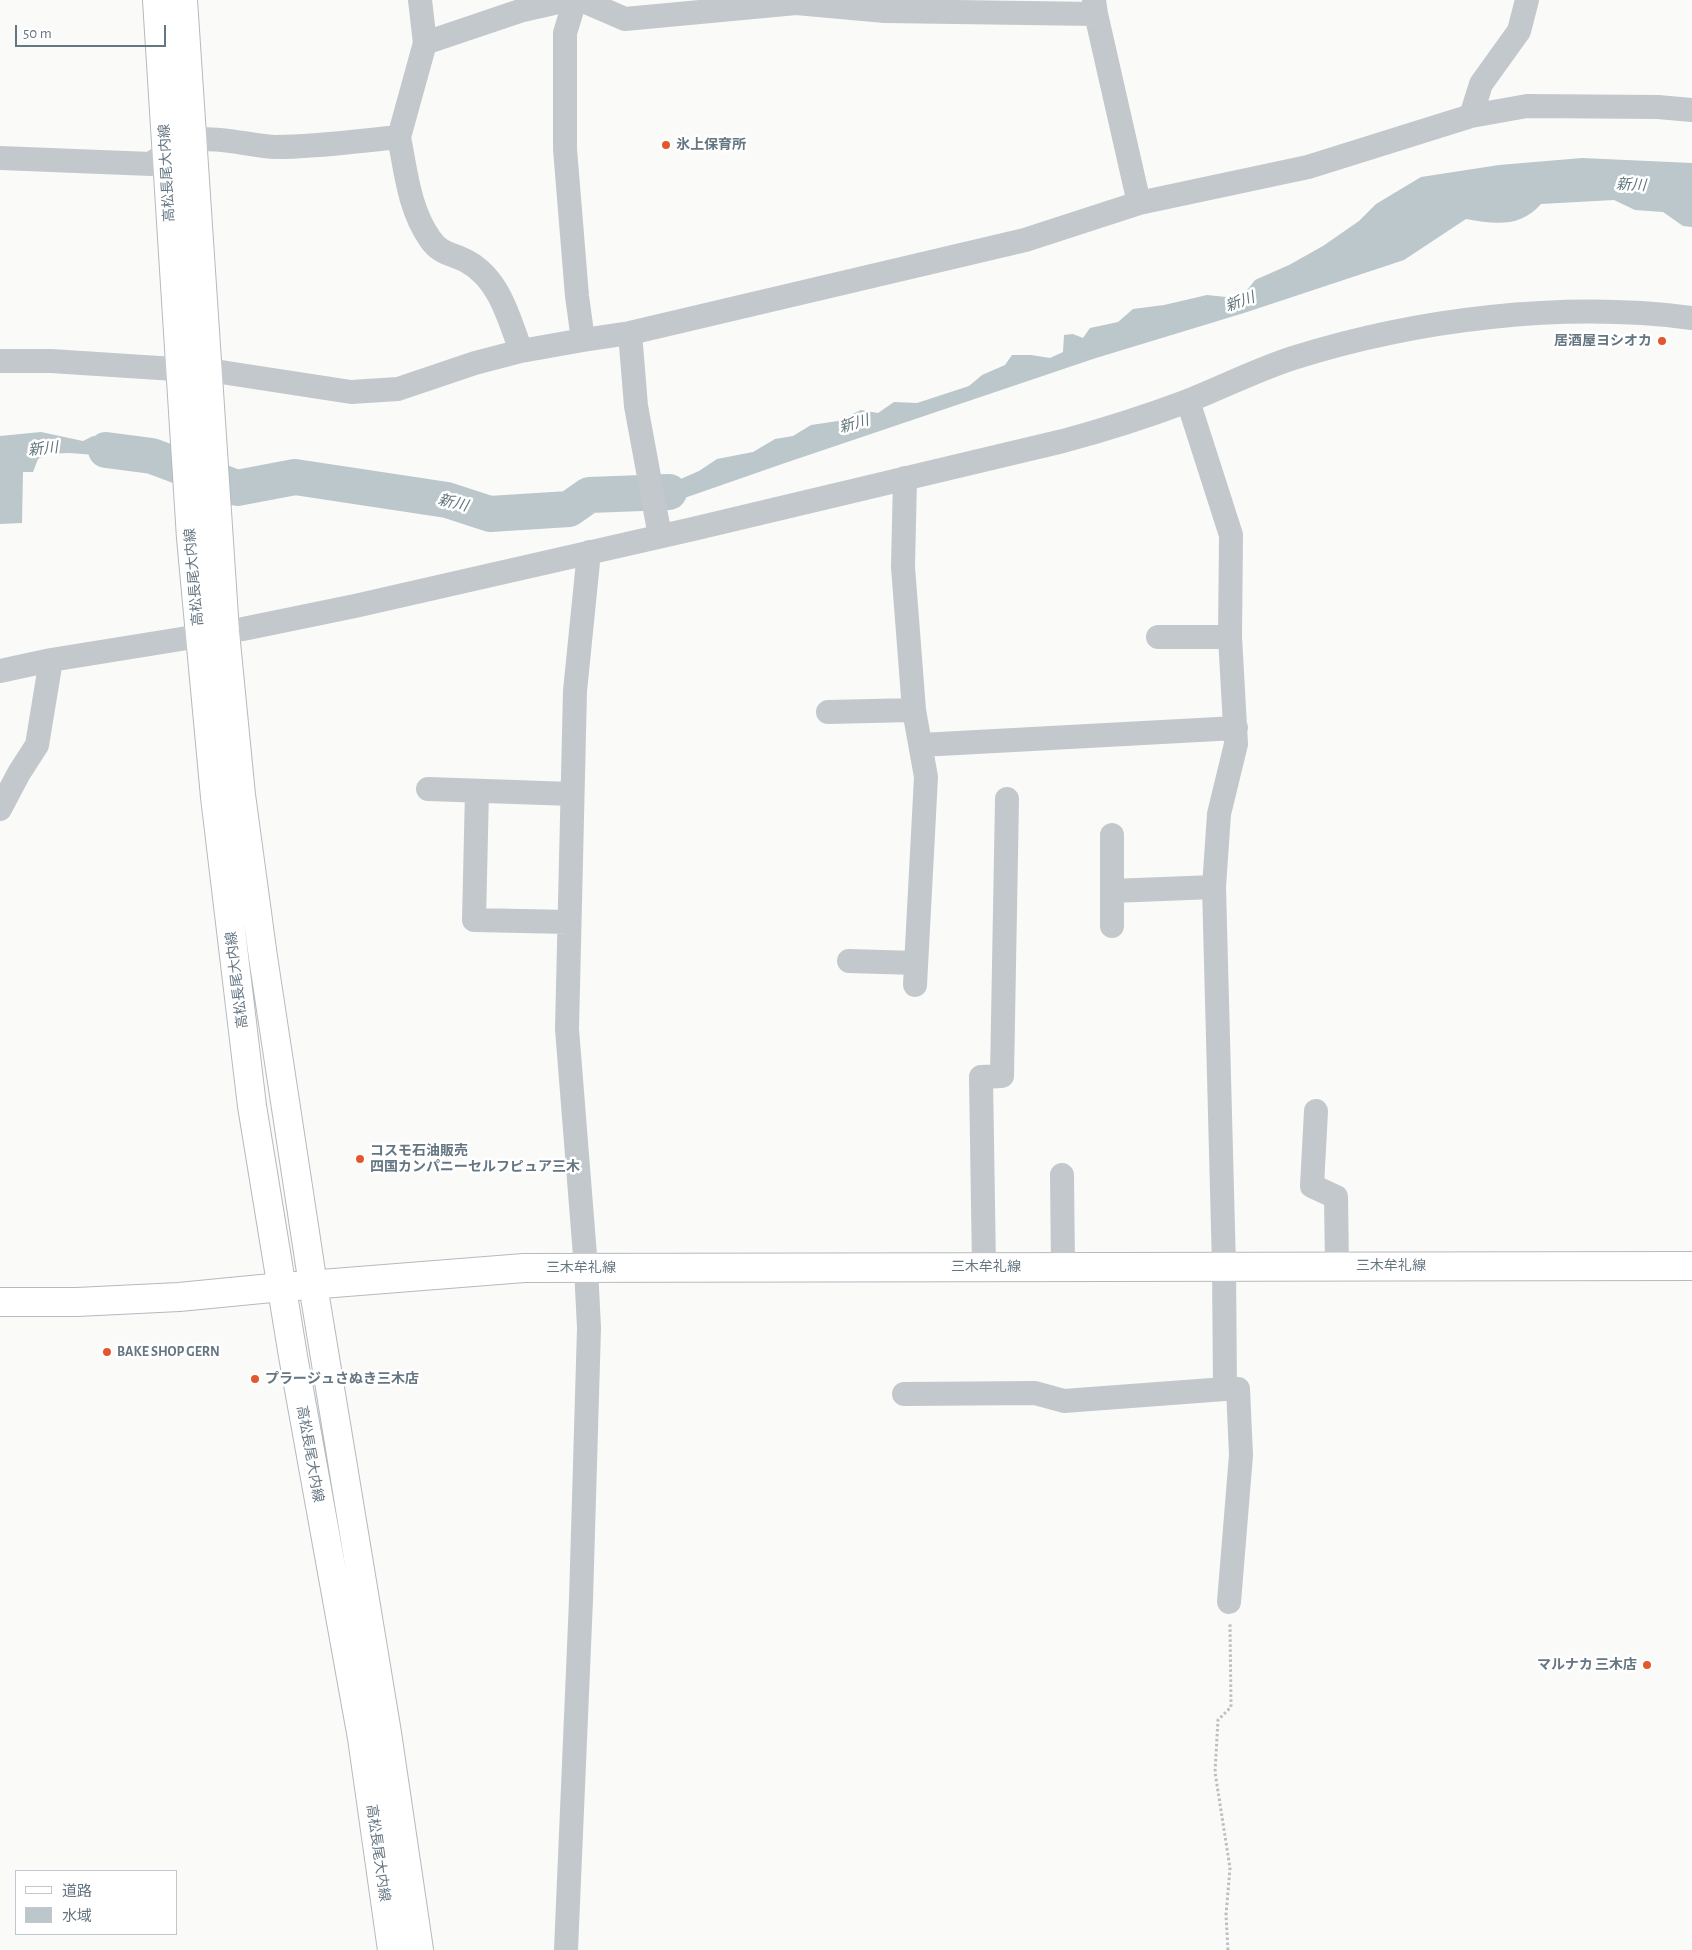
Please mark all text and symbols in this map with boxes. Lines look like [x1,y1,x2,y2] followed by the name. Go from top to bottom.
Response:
[18,15,169,47] scale bar
[23,26,52,41] text: 50 m
[156,124,178,222] street label: 高松長尾大内線
[676,137,746,153] place label: 氷上保育所
[660,139,672,151] marker: 氷上保育所
[1616,175,1646,195] water label: 新川
[1223,288,1257,316] water label: 新川
[1554,333,1652,349] place label: 居酒屋ヨシオカ
[1656,335,1668,347] marker: 居酒屋ヨシオカ
[837,411,871,437] water label: 新川
[27,438,59,460] water label: 新川
[436,491,470,515] water label: 新川
[181,527,207,627] street label: 高松長尾大内線
[223,930,251,1030] street label: 高松長尾大内線
[370,1143,580,1176] place label: コスモ石油販売 四国カンパニーセルフピュア三木
[354,1153,366,1165] marker: コスモ石油販売 四国カンパニーセルフピュア三木
[1356,1258,1426,1274] street label: 三木牟礼線
[951,1259,1021,1275] street label: 三木牟礼線
[546,1260,616,1276] street label: 三木牟礼線
[117,1344,220,1360] place label: BAKE SHOP GERN
[101,1346,113,1358] marker: BAKE SHOP GERN
[265,1371,419,1387] place label: プラージュさぬき三木店
[249,1373,261,1385] marker: プラージュさぬき三木店
[293,1404,327,1504] street label: 高松長尾大内線
[1537,1657,1637,1673] place label: マルナカ 三木店
[1641,1659,1653,1671] marker: マルナカ 三木店
[363,1803,393,1903] street label: 高松長尾大内線
[15,1870,178,1935] legend
[62,1884,92,1899] text: 道路
[62,1909,92,1924] text: 水域

